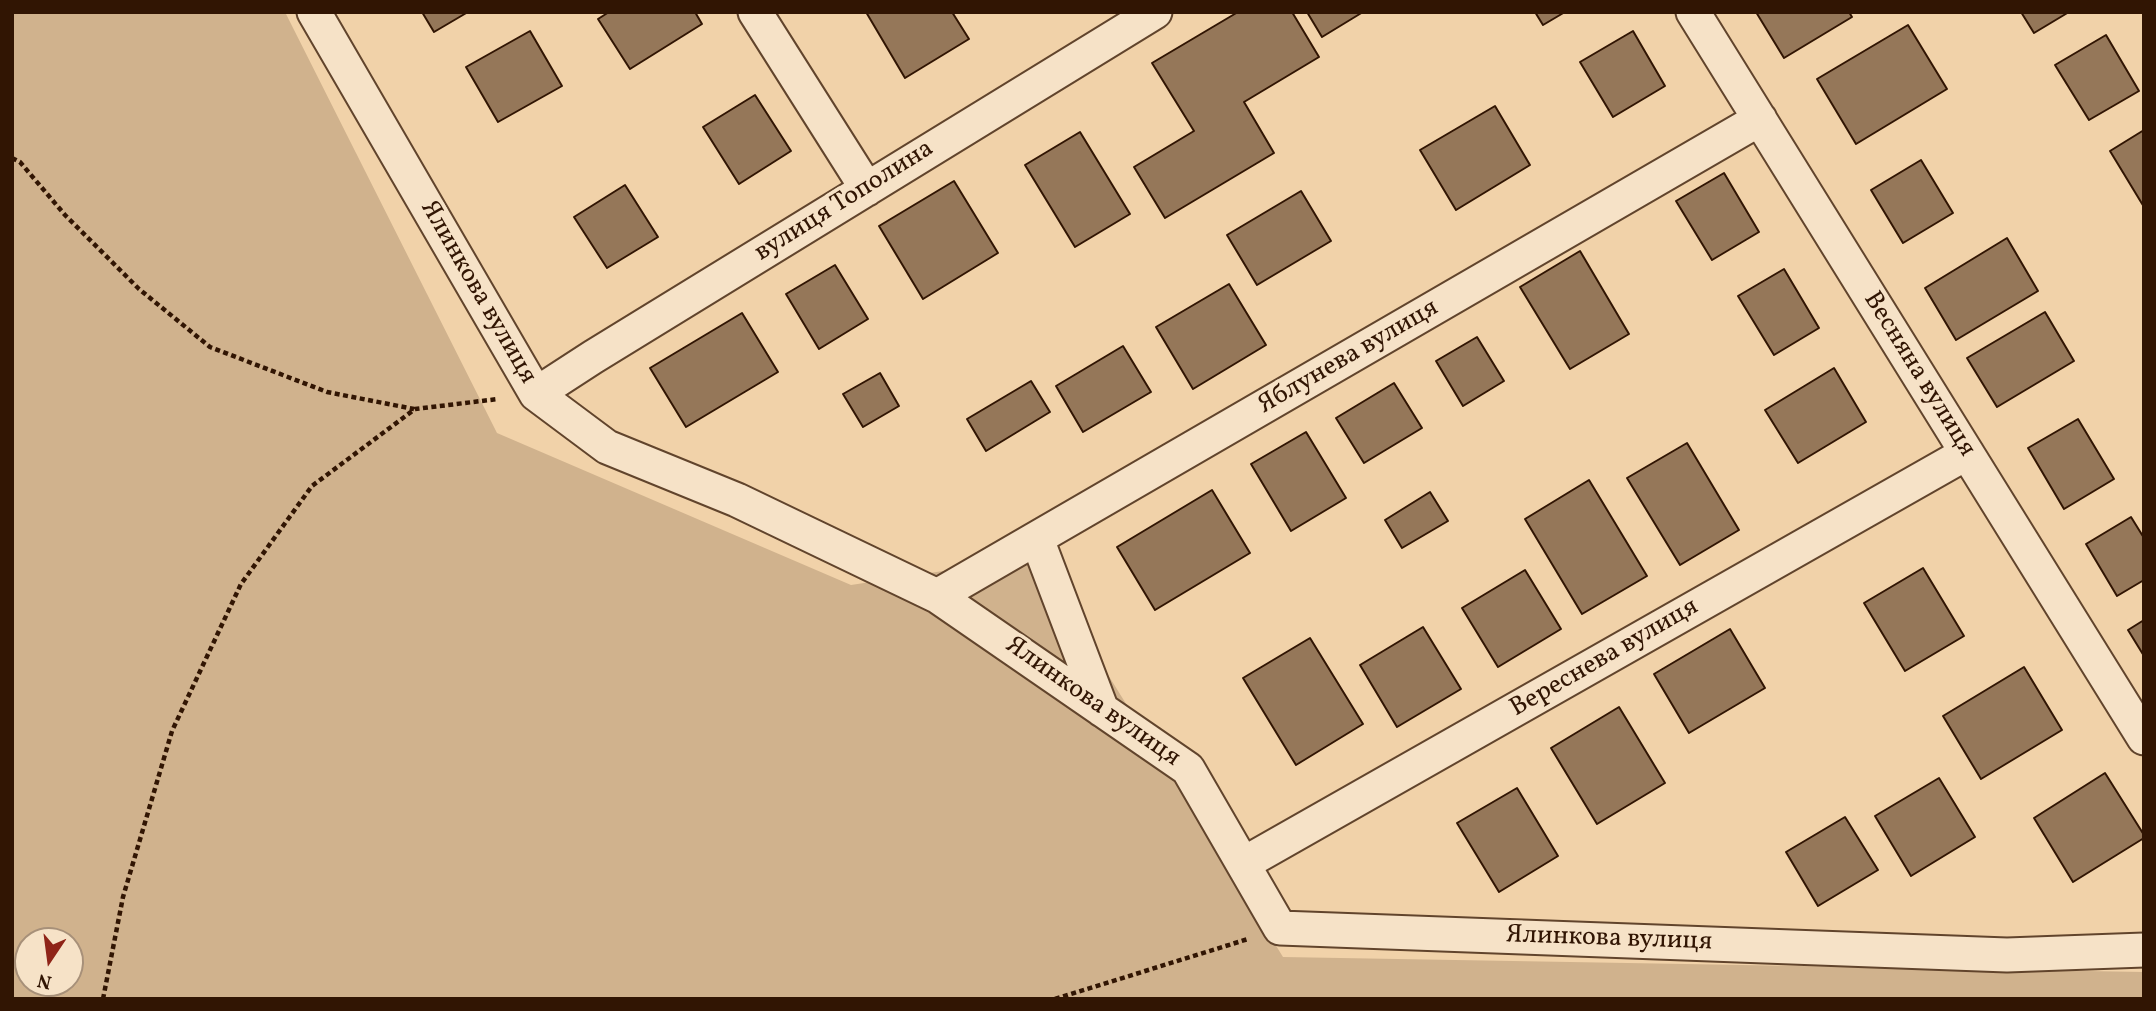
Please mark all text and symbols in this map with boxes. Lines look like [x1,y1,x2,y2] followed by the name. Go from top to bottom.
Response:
[750,134,940,270] street label: вулиця Тополина
[412,196,542,390] street label: Ялинкова вулиця
[1855,287,1981,463] street label: Весняна вулиця
[1253,294,1445,422] street label: Яблунева вулиця
[1505,592,1705,726] street label: Вереснева вулиця
[999,631,1185,775] street label: Ялинкова вулиця
[1505,921,1713,959] street label: Ялинкова вулиця
[14,927,84,997] north arrow
[35,966,54,995] text: N

